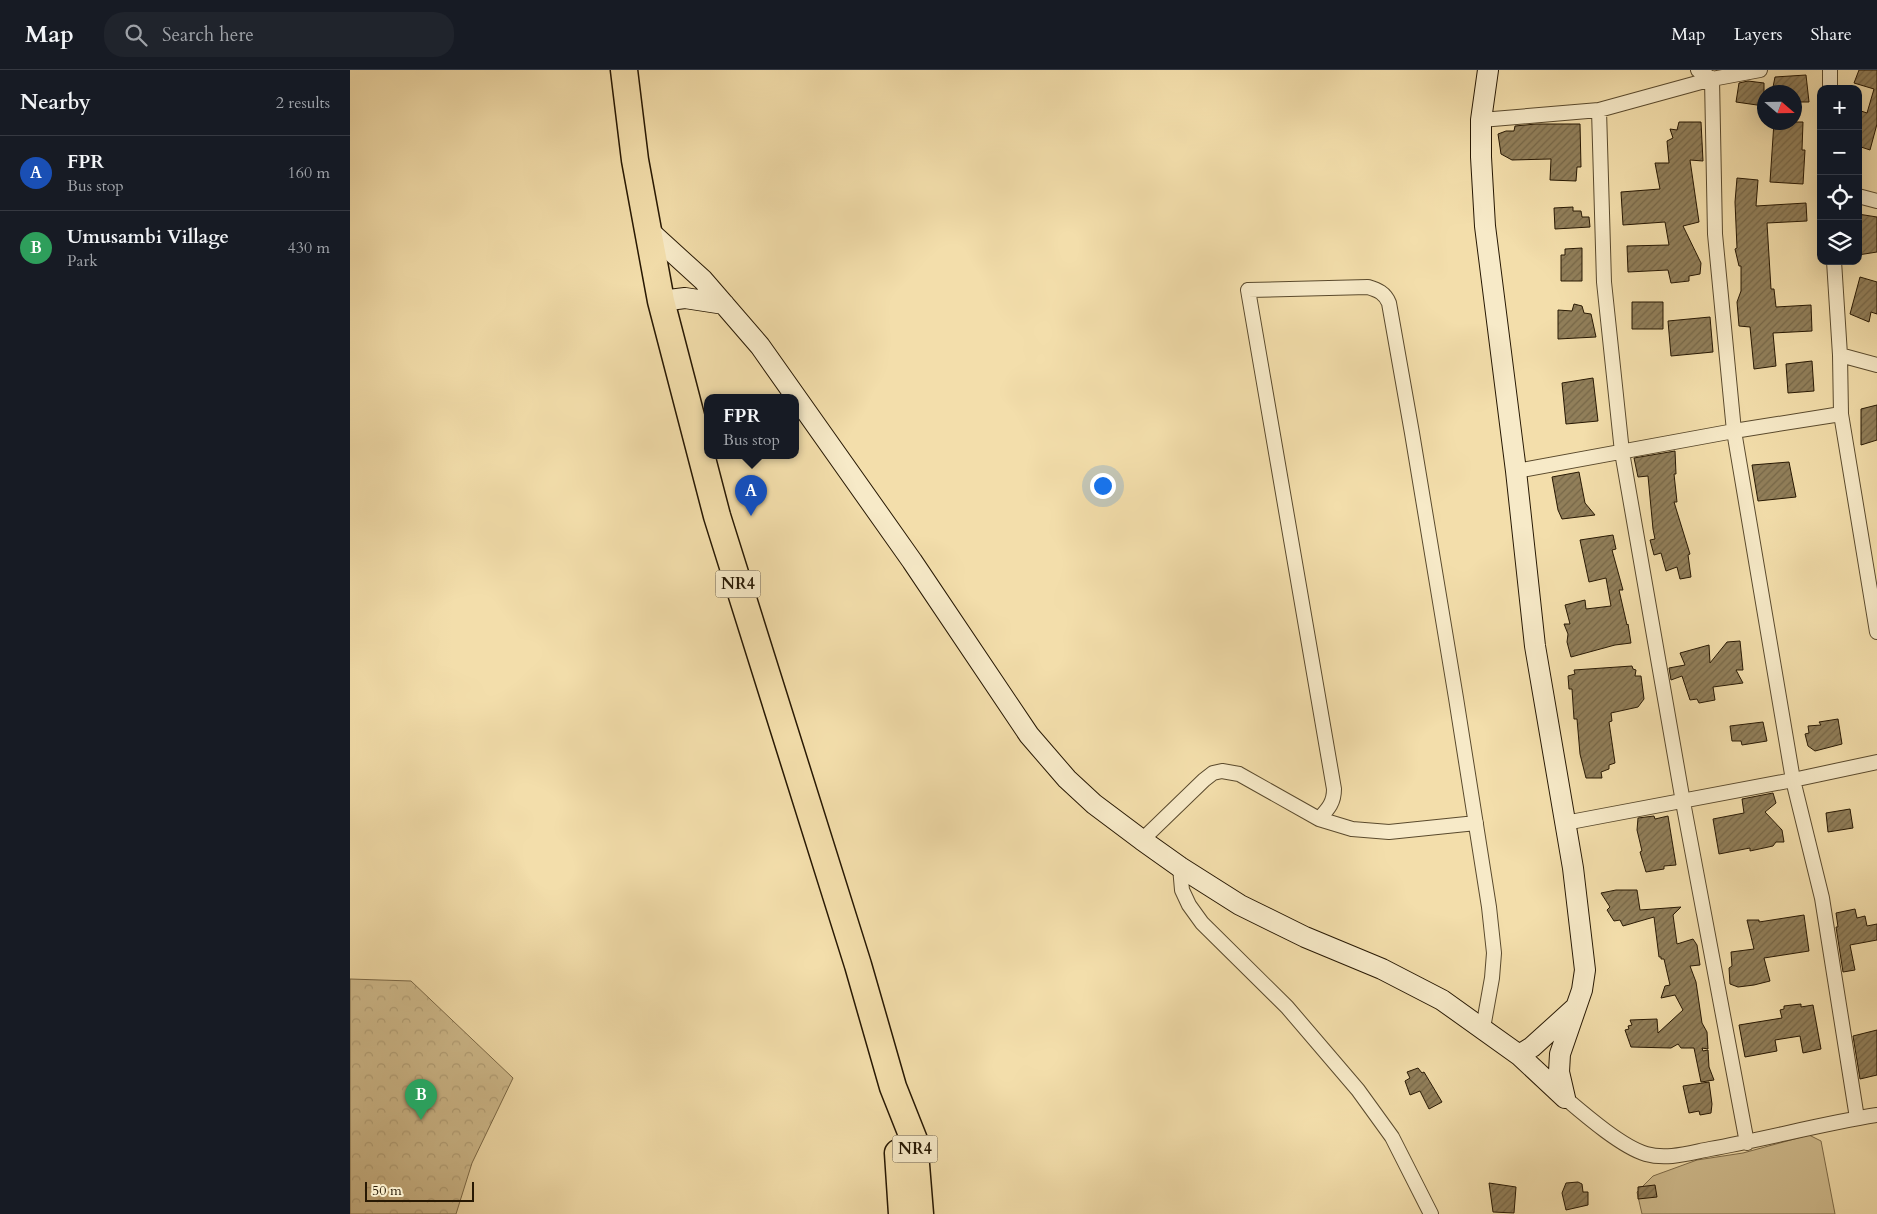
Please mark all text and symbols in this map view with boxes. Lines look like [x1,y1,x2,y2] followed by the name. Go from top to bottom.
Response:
[104,12,454,57] search box
[25,18,74,51] text: Map
[122,21,150,49] icon: search
[162,22,254,48] text: Search here
[1671,22,1706,47] text: Map
[1734,22,1783,47] text: Layers
[1811,22,1852,47] text: Share
[1757,85,1802,130] north arrow
[1817,85,1862,265] map controls
[1817,85,1862,130] button: +
[20,88,91,117] text: Nearby
[276,92,330,114] text: 2 results
[1817,130,1862,175] button: −
[67,149,104,175] text: FPR
[30,162,42,184] text: A
[288,162,330,184] text: 160 m
[67,175,124,197] text: Bus stop
[1817,175,1862,220] button: locate
[1817,220,1862,265] button: layers
[67,224,229,250] text: Umusambi Village
[30,237,42,259] text: B
[288,237,330,259] text: 430 m
[67,250,98,272] text: Park
[704,394,799,459] popup
[723,403,760,429] text: FPR
[723,429,780,451] text: Bus stop
[1090,473,1116,499] your location
[735,475,767,516] pin: A
[716,570,760,598] road number: NR4
[405,1079,437,1120] pin: B
[892,1136,938,1162] road number: NR4
[365,1179,474,1202] scale bar
[372,1181,402,1200] text: 50 m

